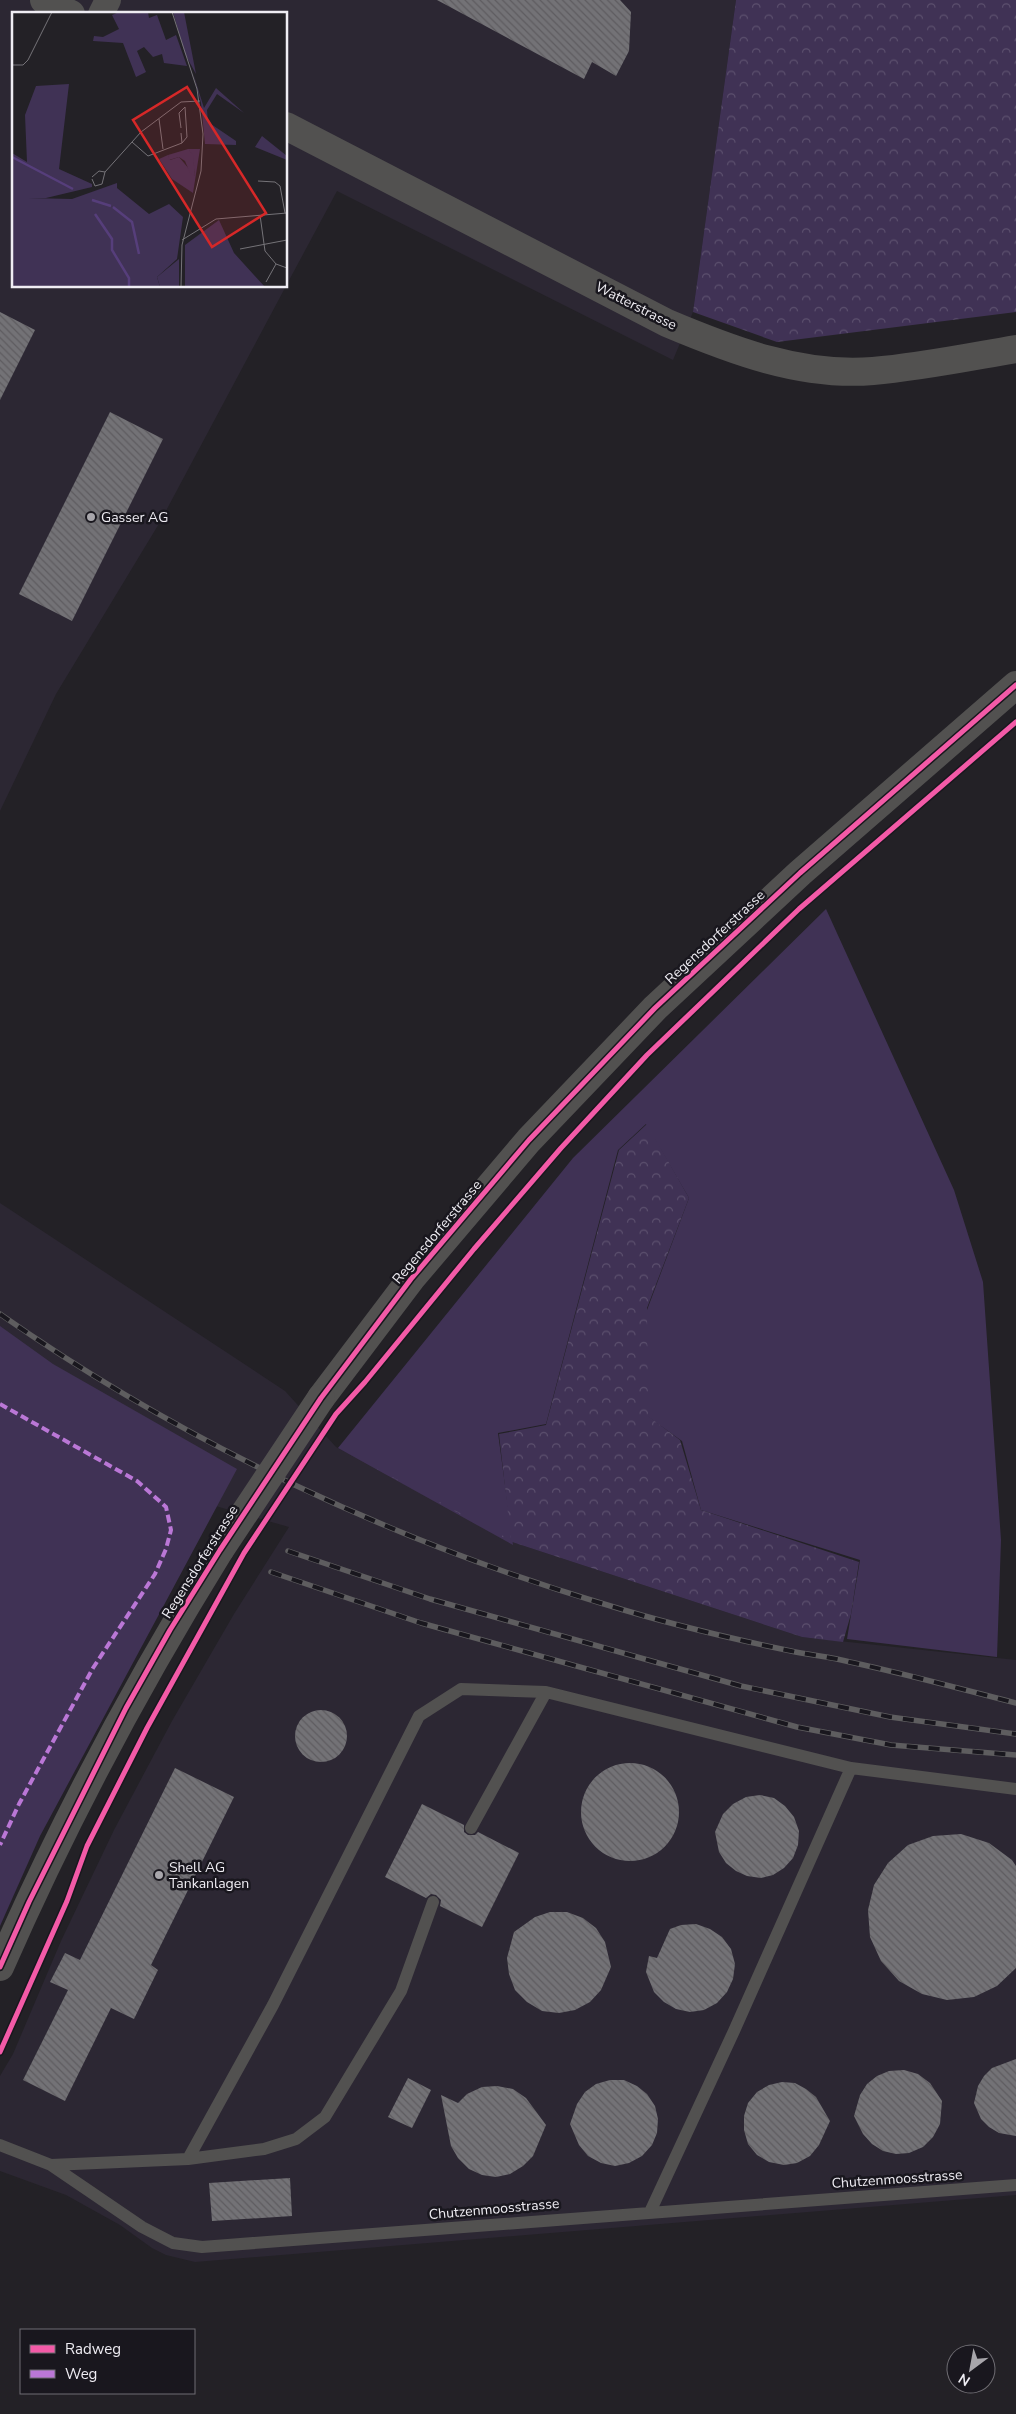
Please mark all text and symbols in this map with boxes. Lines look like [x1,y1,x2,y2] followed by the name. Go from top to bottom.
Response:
[12,12,288,288] inset map
[592,277,680,335] street label: Watterstrasse
[101,508,168,527] place label: Gasser AG
[85,511,97,523] marker: Gasser AG
[661,886,769,988] street label: Regensdorferstrasse
[388,1176,486,1288] street label: Regensdorferstrasse
[157,1502,243,1622] street label: Regensdorferstrasse
[169,1858,249,1893] place label: Shell AG Tankanlagen
[153,1869,165,1881] marker: Shell AG Tankanlagen
[831,2165,963,2193] street label: Chutzenmoosstrasse
[428,2194,560,2224] street label: Chutzenmoosstrasse
[20,2329,195,2394] legend
[65,2339,121,2359] text: Radweg
[946,2344,996,2394] north arrow
[65,2364,97,2384] text: Weg
[955,2369,974,2390] text: N

